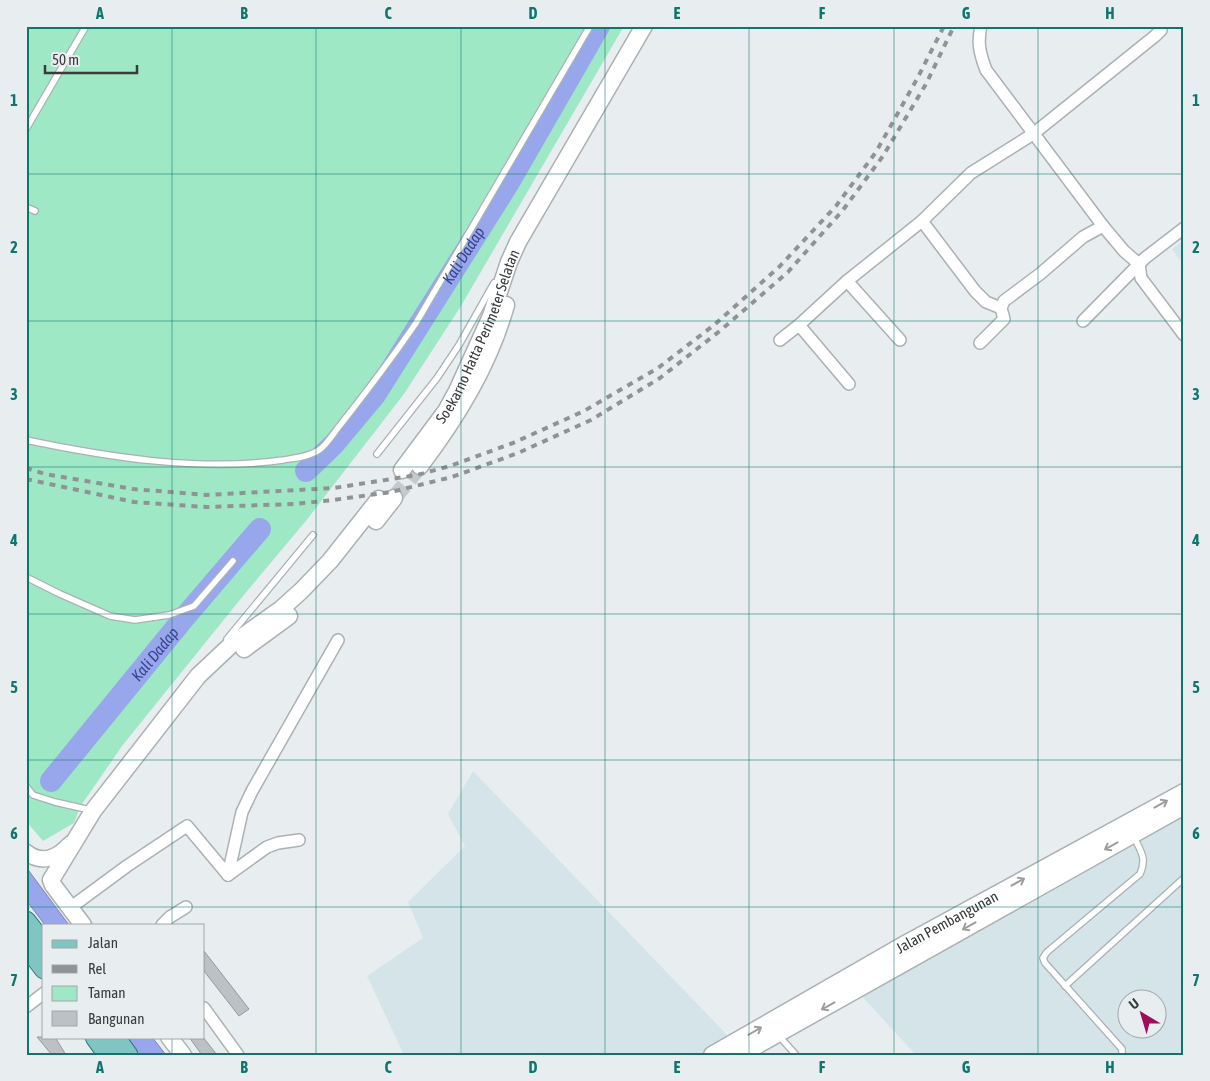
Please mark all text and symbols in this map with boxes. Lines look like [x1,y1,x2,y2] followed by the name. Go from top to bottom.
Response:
[95,4,104,22] text: A
[240,4,248,22] text: B
[384,4,392,22] text: C
[529,4,538,22] text: D
[674,4,681,22] text: E
[819,4,826,22] text: F
[962,4,971,22] text: G
[1105,4,1115,22] text: H
[45,42,138,74] scale bar
[52,51,79,68] text: 50 m
[10,91,18,109] text: 1
[1192,91,1200,109] text: 1
[438,223,489,287] water label: Kali Dadap
[10,238,18,256] text: 2
[1192,238,1200,256] text: 2
[432,246,522,426] street label: Soekarno Hatta Perimeter Selatan
[10,385,18,403] text: 3
[1192,385,1200,403] text: 3
[9,531,18,549] text: 4
[1191,531,1200,549] text: 4
[127,623,183,684] water label: Kali Dadap
[10,678,18,696] text: 5
[1192,678,1200,696] text: 5
[1153,799,1168,808] one-way arrow
[10,824,18,842] text: 6
[1192,824,1200,842] text: 6
[1104,842,1118,852] one-way arrow
[1011,877,1026,887] one-way arrow
[893,887,1001,956] street label: Jalan Pembangunan
[962,922,977,932] one-way arrow
[42,924,205,1038] legend
[88,934,118,951] text: Jalan
[88,960,106,977] text: Rel
[10,971,18,989] text: 7
[1192,971,1200,989] text: 7
[88,984,126,1001] text: Taman
[1118,988,1168,1038] north arrow
[1126,995,1142,1013] text: U
[820,1001,835,1011] one-way arrow
[88,1010,145,1027] text: Bangunan
[747,1026,762,1035] one-way arrow
[95,1058,104,1076] text: A
[240,1058,248,1076] text: B
[384,1058,392,1076] text: C
[529,1058,538,1076] text: D
[674,1058,681,1076] text: E
[819,1058,826,1076] text: F
[962,1058,971,1076] text: G
[1105,1058,1115,1076] text: H

